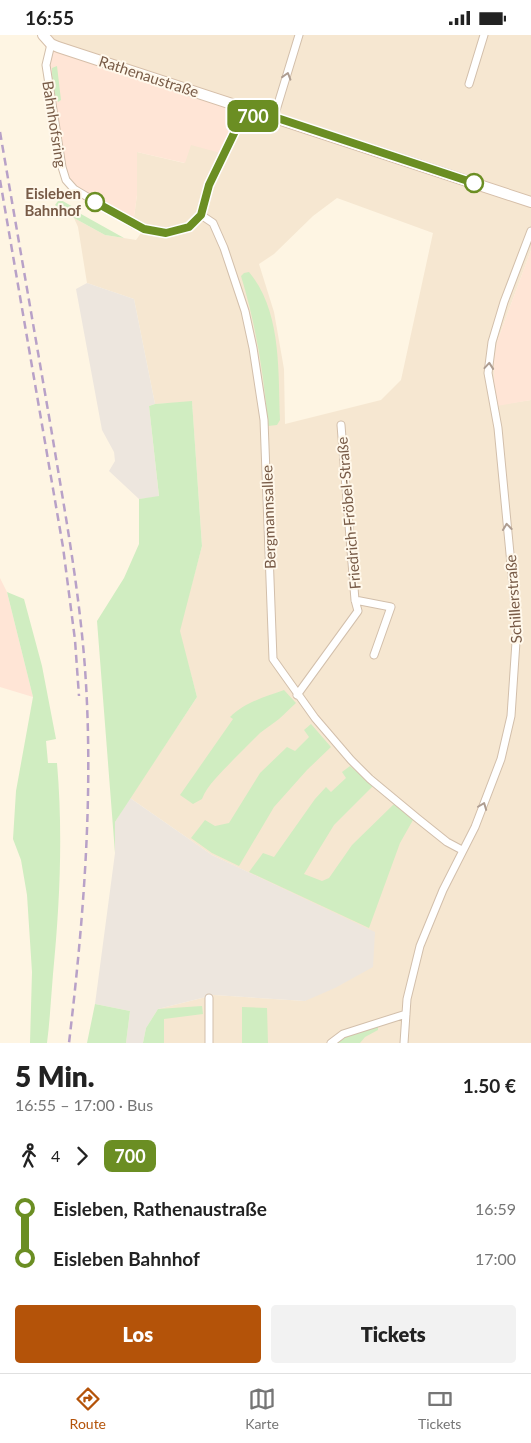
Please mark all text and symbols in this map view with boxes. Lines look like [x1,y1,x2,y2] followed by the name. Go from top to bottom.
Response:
[25,6,74,29] text: 16:55
[97,51,201,101] street label: Rathenaustraße
[281,72,291,81] one-way arrow
[39,79,71,169] street label: Bahnhofsring
[224,100,282,132] line badge: 700
[237,105,269,127] text: 700
[464,173,484,193] unlabelled marker
[24,184,82,219] place label: Eisleben Bahnhof
[85,192,105,212] marker: Eisleben Bahnhof
[483,361,494,369] one-way arrow
[332,436,364,590] street label: Friedrich-Fröbel-Straße
[257,465,279,569] street label: Bergmannsallee
[502,522,513,530] one-way arrow
[501,554,525,644] street label: Schillerstraße
[477,803,487,811] one-way arrow
[15,1059,95,1093] text: 5 Min.
[463,1074,516,1097] text: 1.50 €
[15,1095,153,1114] text: 16:55 – 17:00 · Bus
[15,1142,43,1170] icon: walk
[68,1142,96,1170] icon: forward
[114,1145,146,1167] text: 700
[51,1146,60,1165] text: 4
[53,1197,267,1220] text: Eisleben, Rathenaustraße
[475,1199,516,1218] text: 16:59
[53,1247,200,1270] text: Eisleben Bahnhof
[475,1249,516,1268] text: 17:00
[15,1305,261,1363] button: Los
[271,1305,516,1363] button: Tickets
[70,1385,106,1432] tab: Route
[245,1385,279,1432] tab: Karte
[418,1385,461,1432] tab: Tickets

